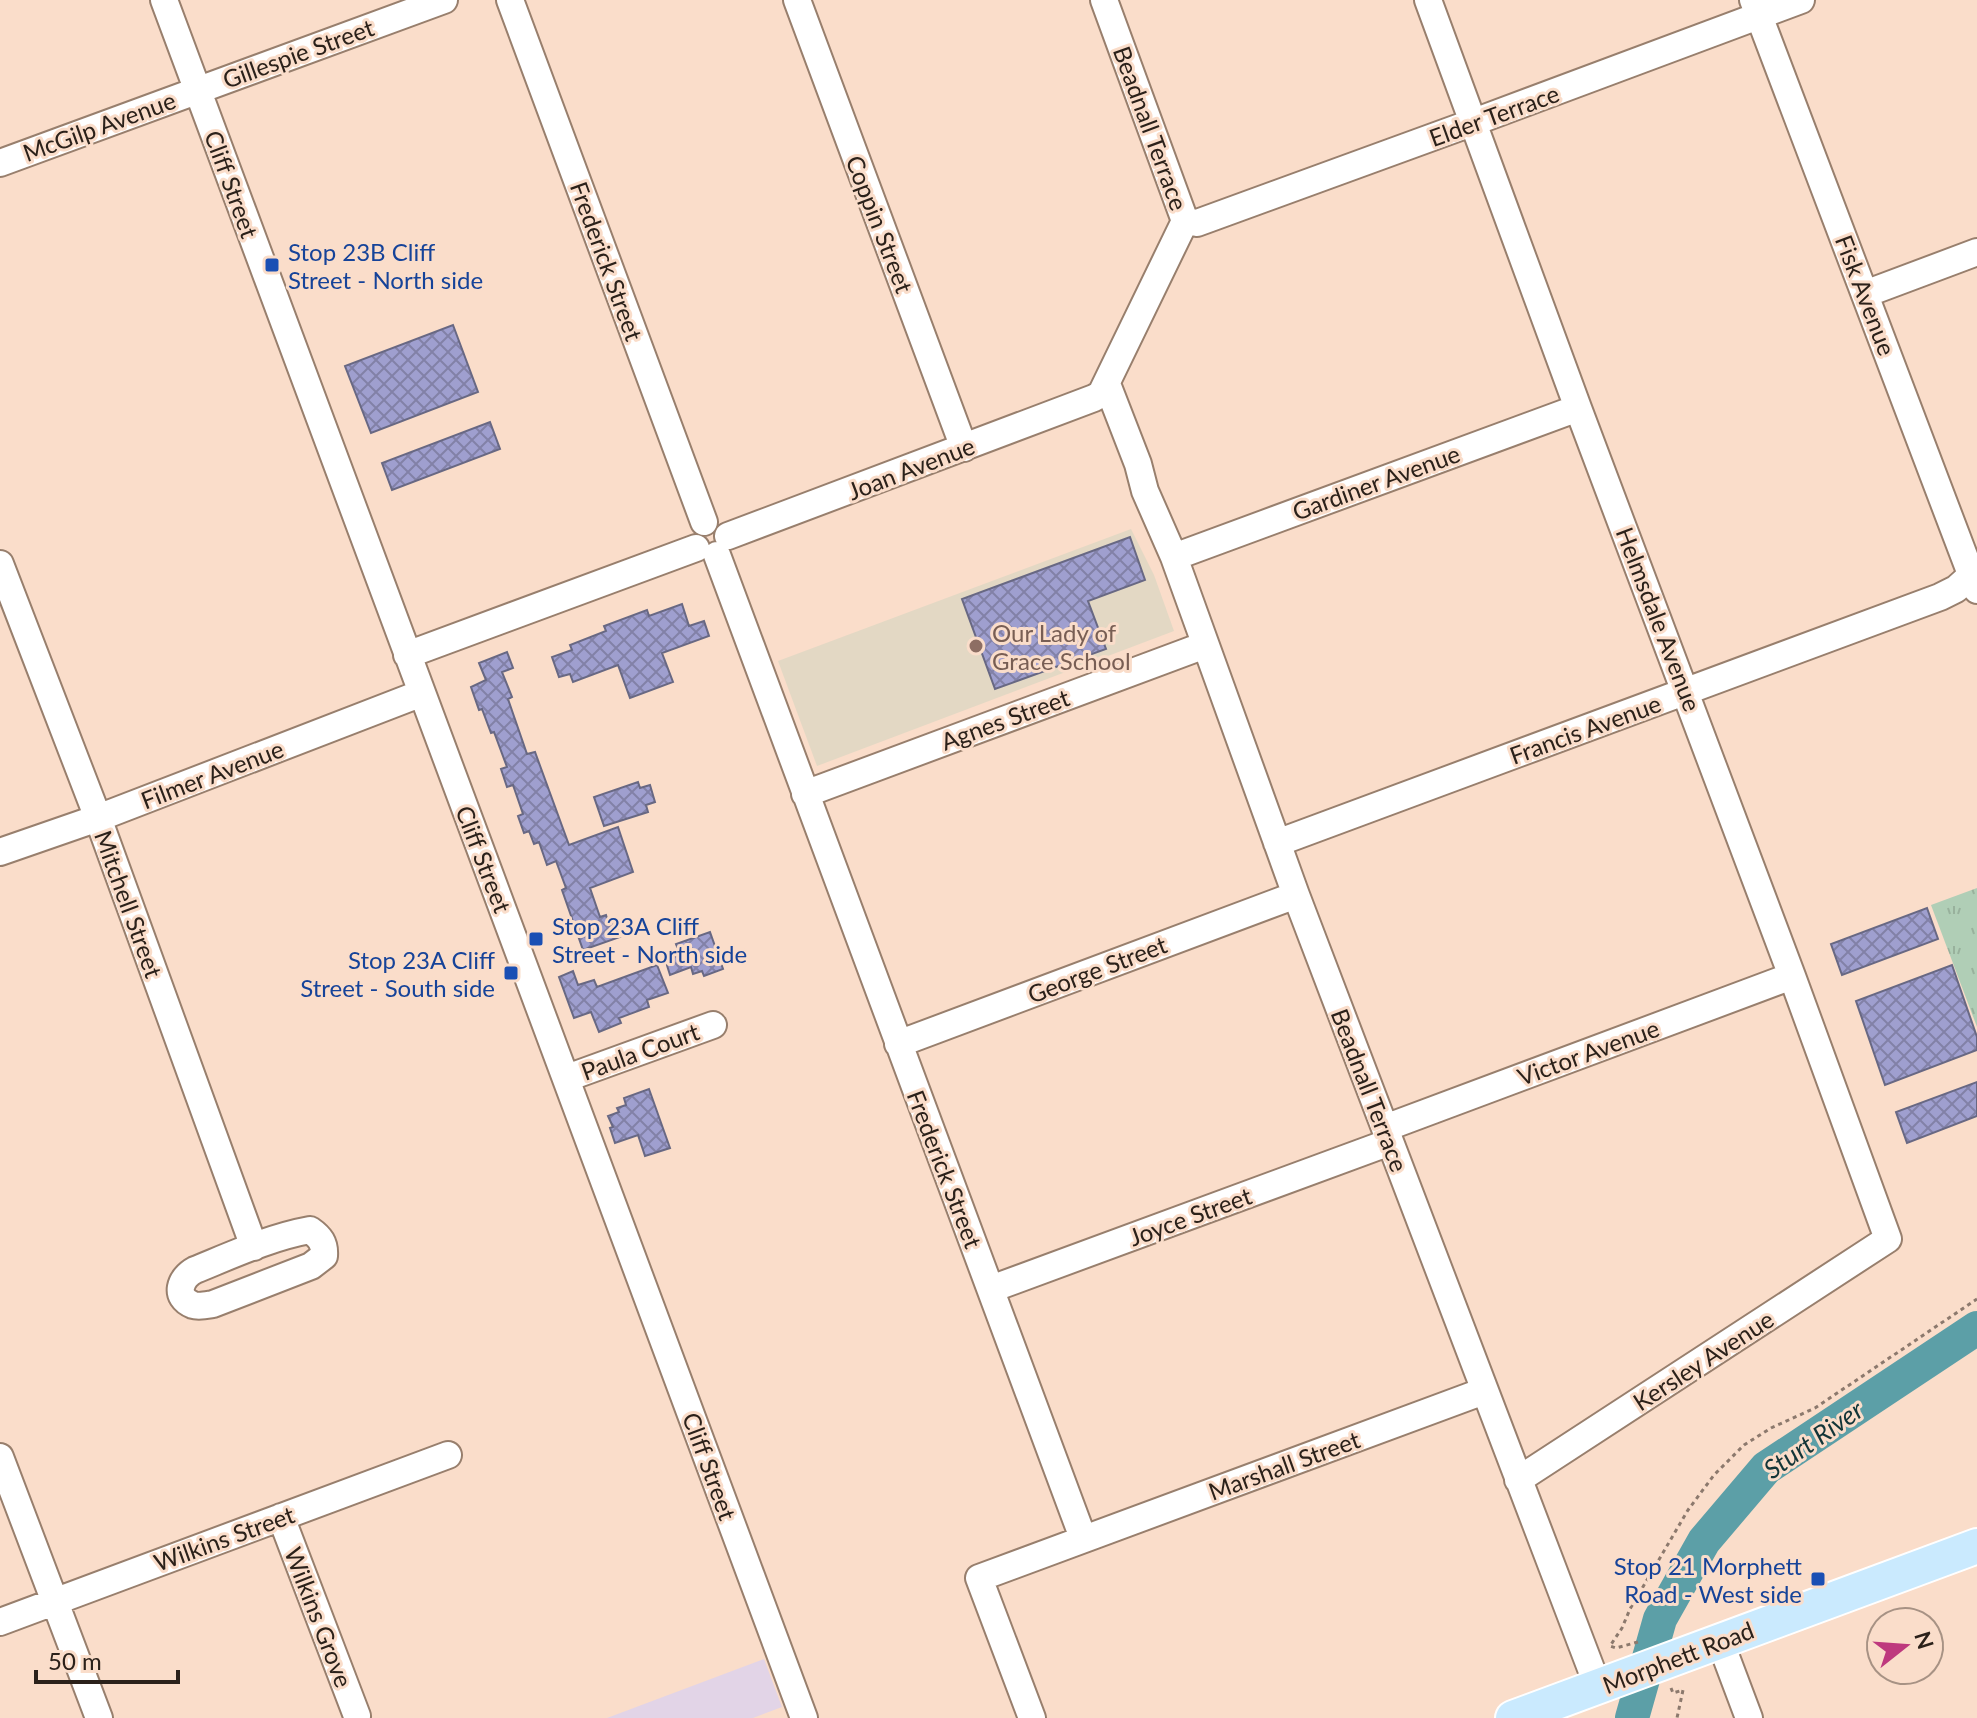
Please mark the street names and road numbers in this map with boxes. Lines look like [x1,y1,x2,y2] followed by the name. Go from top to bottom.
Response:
[218,12,378,94] street label: Gillespie Street
[1108,42,1194,214] street label: Beadnall Terrace
[1425,78,1563,152] street label: Elder Terrace
[19,85,179,167] street label: McGilp Avenue
[199,126,265,242] street label: Cliff Street
[841,151,920,297] street label: Coppin Street
[565,178,649,345] street label: Frederick Street
[1830,231,1902,359] street label: Fisk Avenue
[844,431,978,505] street label: Joan Avenue
[1288,438,1464,526] street label: Gardiner Avenue
[1611,523,1707,715] street label: Helmsdale Avenue
[937,682,1074,756] street label: Agnes Street
[1505,688,1665,770] street label: Francis Avenue
[137,734,287,814] street label: Filmer Avenue
[450,801,518,917] street label: Cliff Street
[89,826,169,982] street label: Mitchell Street
[1023,929,1171,1009] street label: George Street
[1326,1004,1414,1176] street label: Beadnall Terrace
[1513,1013,1663,1091] street label: Victor Avenue
[577,1016,703,1086] street label: Paula Court
[902,1086,989,1253] street label: Frederick Street
[1125,1180,1256,1252] street label: Joyce Street
[1627,1304,1779,1416] street label: Kersley Avenue
[677,1408,743,1524] street label: Cliff Street
[1204,1424,1364,1506] street label: Marshall Street
[150,1499,299,1577] street label: Wilkins Street
[279,1543,359,1691] street label: Wilkins Grove
[1598,1615,1758,1699] street label: Morphett Road

